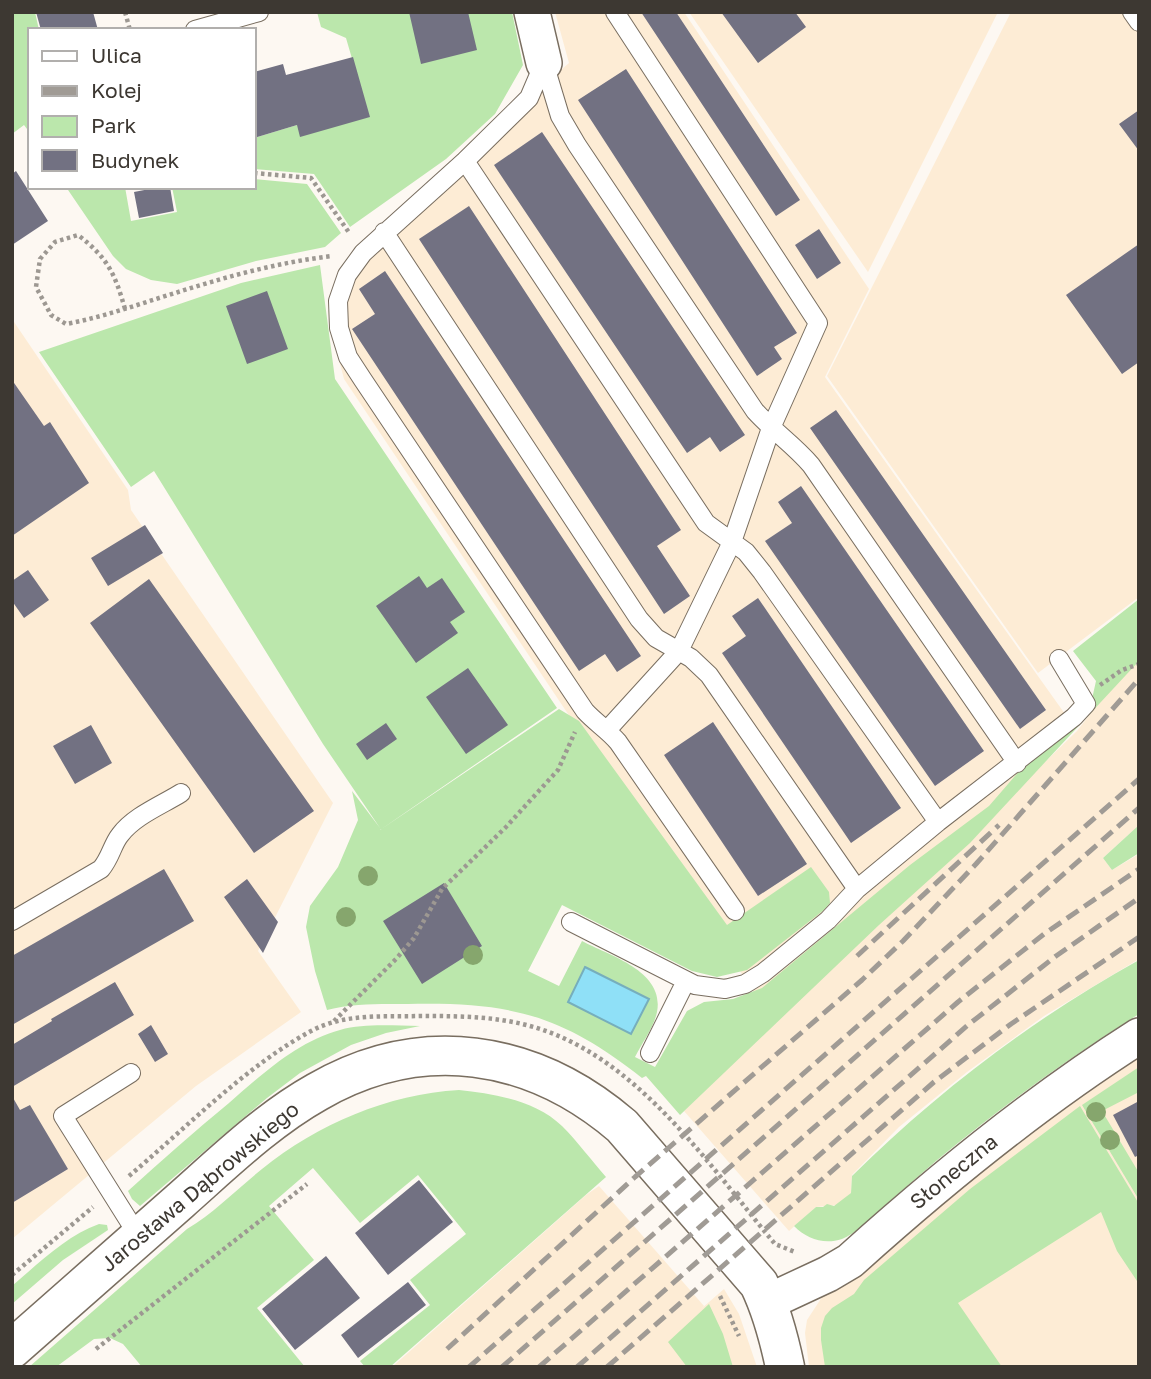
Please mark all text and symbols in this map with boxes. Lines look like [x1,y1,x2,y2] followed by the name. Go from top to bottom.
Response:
[28,28,256,189] legend
[91,42,142,68] text: Ulica
[91,77,142,103] text: Kolej
[91,112,137,138] text: Park
[91,147,180,173] text: Budynek
[95,1096,304,1277] street label: Jarosława Dąbrowskiego
[904,1128,1002,1214] street label: Słoneczna

